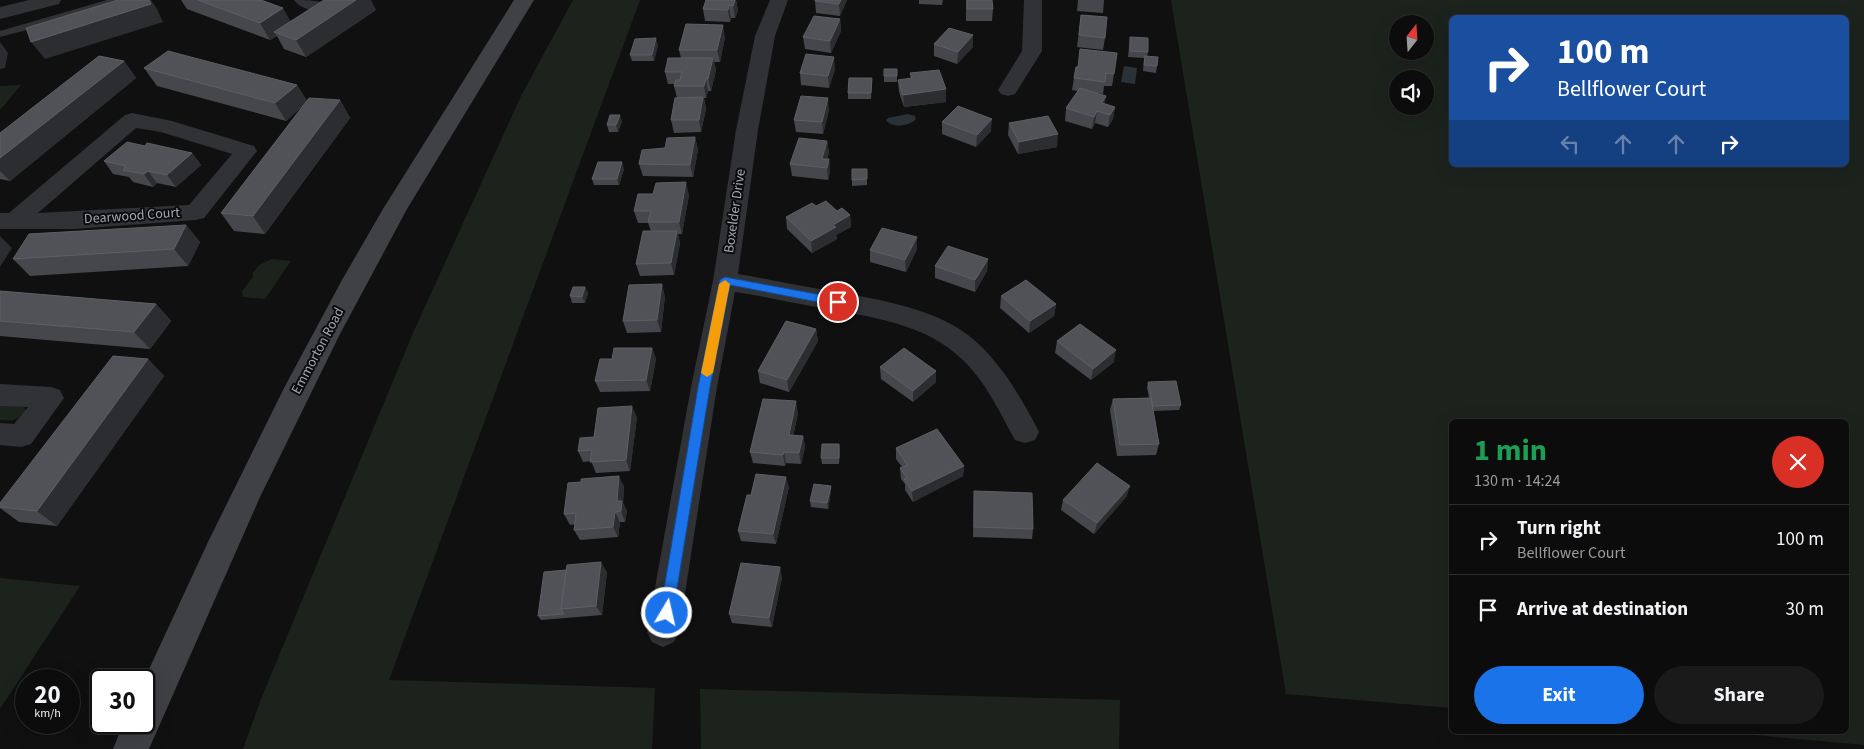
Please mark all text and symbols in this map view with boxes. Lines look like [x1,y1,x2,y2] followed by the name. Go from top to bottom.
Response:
[1389,15,1434,60] north arrow
[1389,15,1434,115] map controls
[1557,27,1649,77] text: 100 m
[1474,35,1539,100] icon: right
[1389,70,1434,115] button: sound
[1557,73,1706,105] text: Bellflower Court
[1556,130,1584,158] icon: left
[1609,130,1637,158] icon: ahead
[1662,130,1690,158] icon: ahead
[1715,130,1743,158] icon: right
[719,168,751,254] street label: Boxelder Drive
[83,203,181,229] street label: Dearwood Court
[817,281,859,323] pin
[824,288,852,316] icon: arrive
[287,304,349,398] street label: Emmorton Road
[1474,429,1547,472] text: 1 min
[1772,436,1824,488] button: close
[1474,470,1561,492] text: 130 m · 14:24
[1517,515,1601,542] text: Turn right
[1474,526,1502,554] icon: right
[1776,526,1824,553] text: 100 m
[1517,542,1625,564] text: Bellflower Court
[640,586,692,638] position arrow
[1474,596,1502,624] icon: arrive
[1517,596,1688,623] text: Arrive at destination
[1786,596,1824,623] text: 30 m
[1474,666,1644,724] button: Exit
[1654,666,1824,724] button: Share
[90,669,155,734] speed limit sign: 30
[34,677,61,713] text: 20
[34,705,61,722] text: km/h

